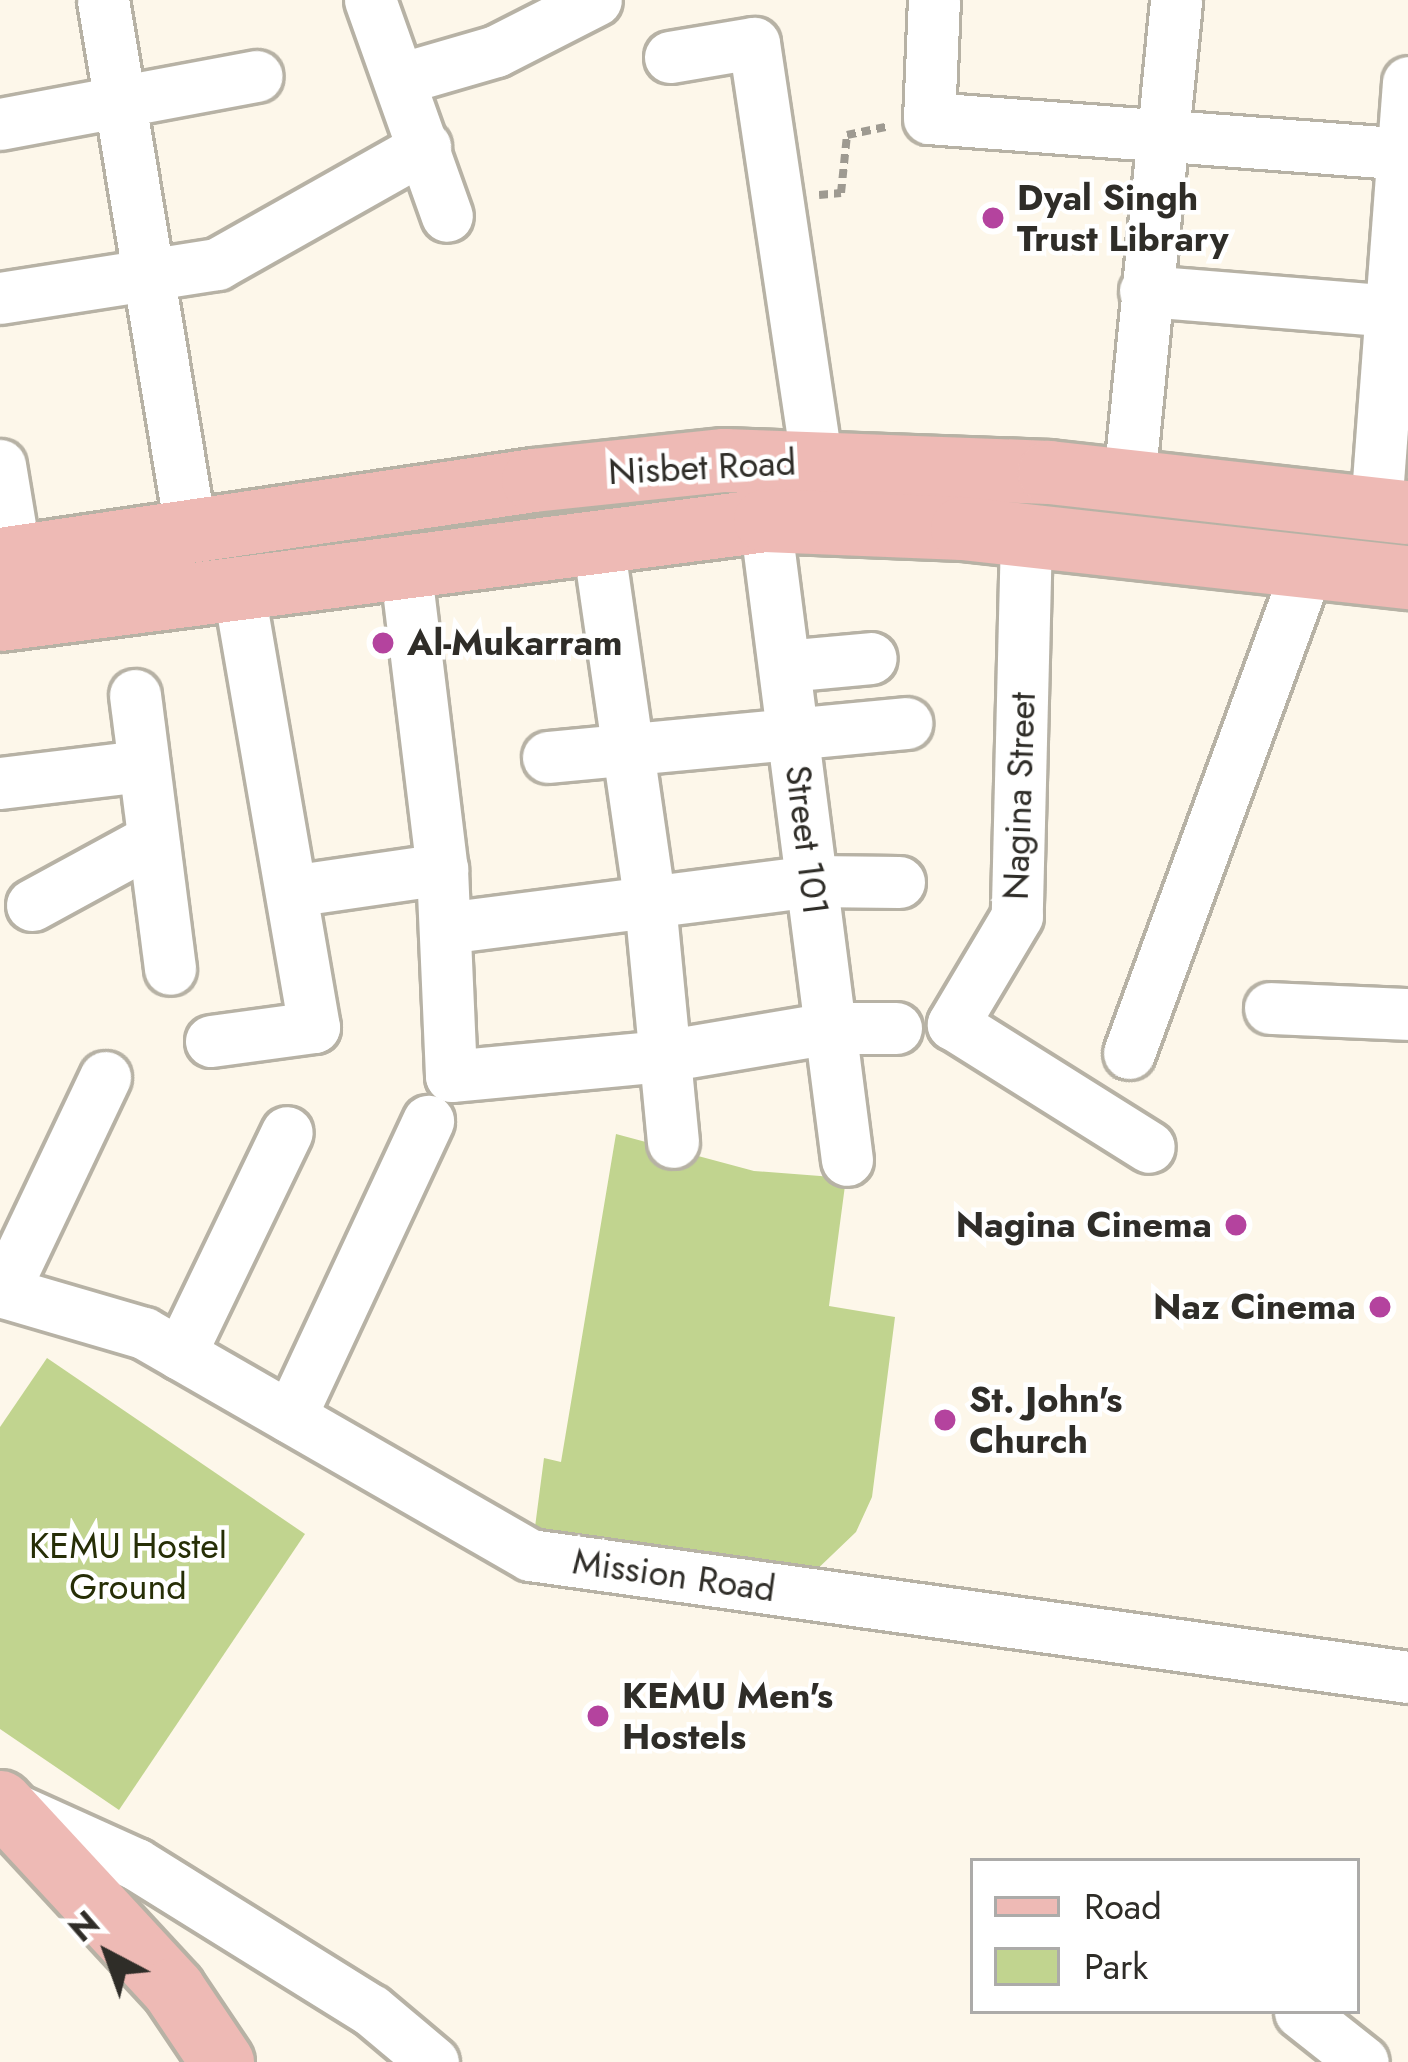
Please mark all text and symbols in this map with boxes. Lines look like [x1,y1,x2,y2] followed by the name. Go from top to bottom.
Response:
[1017,175,1228,260] place label: Dyal Singh Trust Library
[980,205,1006,231] marker: Dyal Singh Trust Library
[607,441,797,493] street label: Nisbet Road
[407,621,623,665] place label: Al-Mukarram
[370,630,396,656] marker: Al-Mukarram
[994,691,1044,901] street label: Nagina Street
[776,763,838,917] street label: Street 101
[956,1203,1212,1247] place label: Nagina Cinema
[1223,1212,1249,1238] marker: Nagina Cinema
[1153,1285,1356,1329] place label: Naz Cinema
[1367,1294,1393,1320] marker: Naz Cinema
[969,1377,1122,1462] place label: St. John's Church
[932,1407,958,1433] marker: St. John's Church
[29,1523,227,1608] park label: KEMU Hostel Ground
[570,1539,778,1611] street label: Mission Road
[622,1673,833,1758] place label: KEMU Men's Hostels
[585,1703,611,1729] marker: KEMU Men's Hostels
[970,1858,1360,2014] legend
[1084,1880,1162,1932] text: Road
[48,1894,168,2014] north arrow
[59,1900,109,1953] text: N
[1084,1940,1148,1992] text: Park

